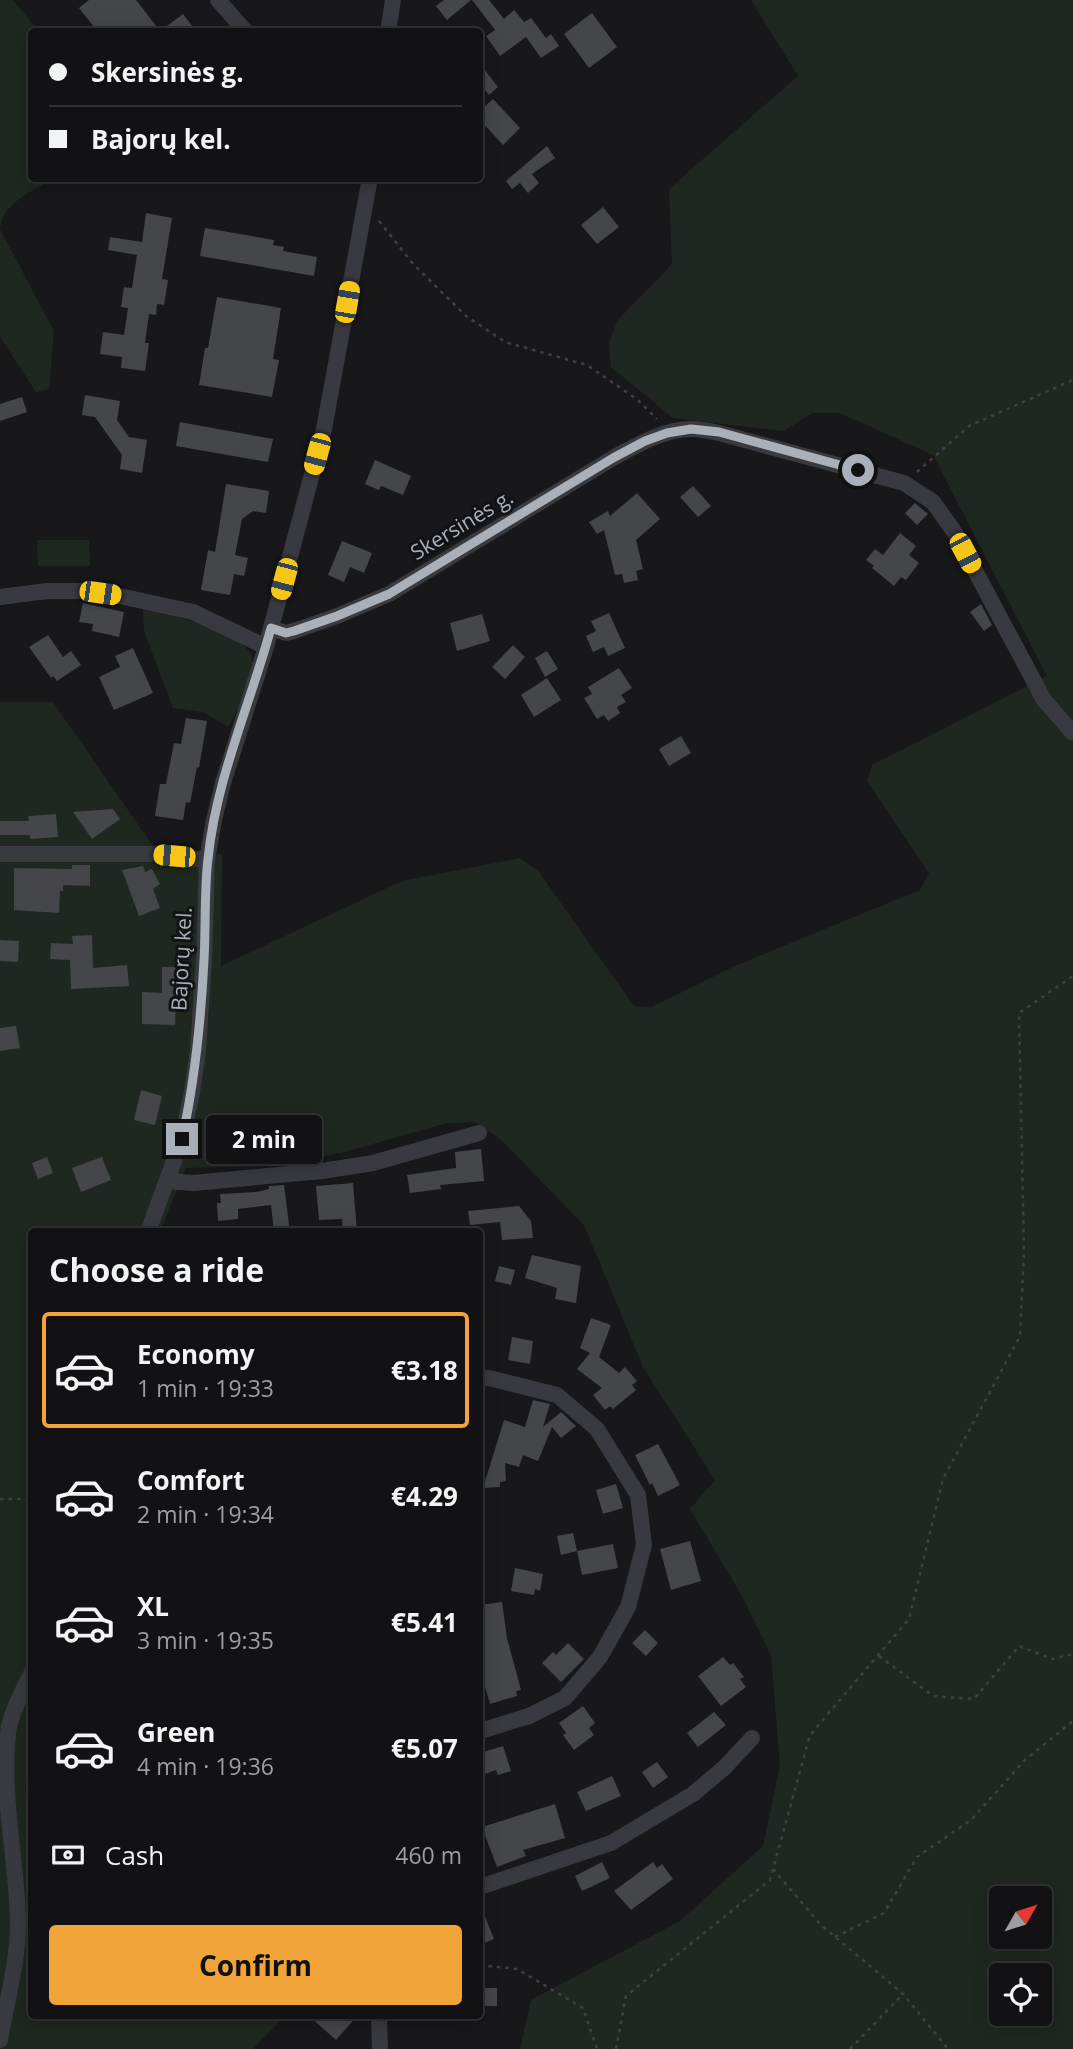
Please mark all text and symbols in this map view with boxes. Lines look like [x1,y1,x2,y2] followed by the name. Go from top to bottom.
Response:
[91,54,244,90] text: Skersinės g.
[91,121,231,157] text: Bajorų kel.
[334,279,361,325] car
[302,431,333,477] car
[842,454,874,486] route start
[405,482,518,566] street label: Skersinės g.
[946,530,985,576] car
[269,556,300,602] car
[78,580,123,606] car
[153,844,196,868] car
[164,906,198,1011] street label: Bajorų kel.
[206,1114,322,1164] callout: 2 min
[166,1123,198,1155] route end
[232,1123,296,1155] text: 2 min
[49,1248,264,1291] text: Choose a ride
[137,1336,255,1372] text: Economy
[53,1339,116,1402] icon: car
[391,1352,458,1388] text: €3.18
[137,1372,274,1404] text: 1 min · 19:33
[137,1462,244,1498] text: Comfort
[53,1465,116,1528] icon: car
[391,1478,458,1514] text: €4.29
[137,1498,274,1530] text: 2 min · 19:34
[137,1588,169,1624] text: XL
[53,1591,116,1654] icon: car
[391,1604,458,1640] text: €5.41
[137,1624,274,1656] text: 3 min · 19:35
[137,1714,215,1750] text: Green
[53,1717,116,1780] icon: car
[391,1730,458,1766] text: €5.07
[137,1750,274,1782] text: 4 min · 19:36
[49,1836,87,1874] icon: cash
[105,1837,164,1873] text: Cash
[395,1839,462,1871] text: 460 m
[989,1886,1052,1950] north arrow
[989,1886,1052,2026] map controls
[49,1925,462,2005] button: Confirm
[989,1963,1052,2026] button: locate

